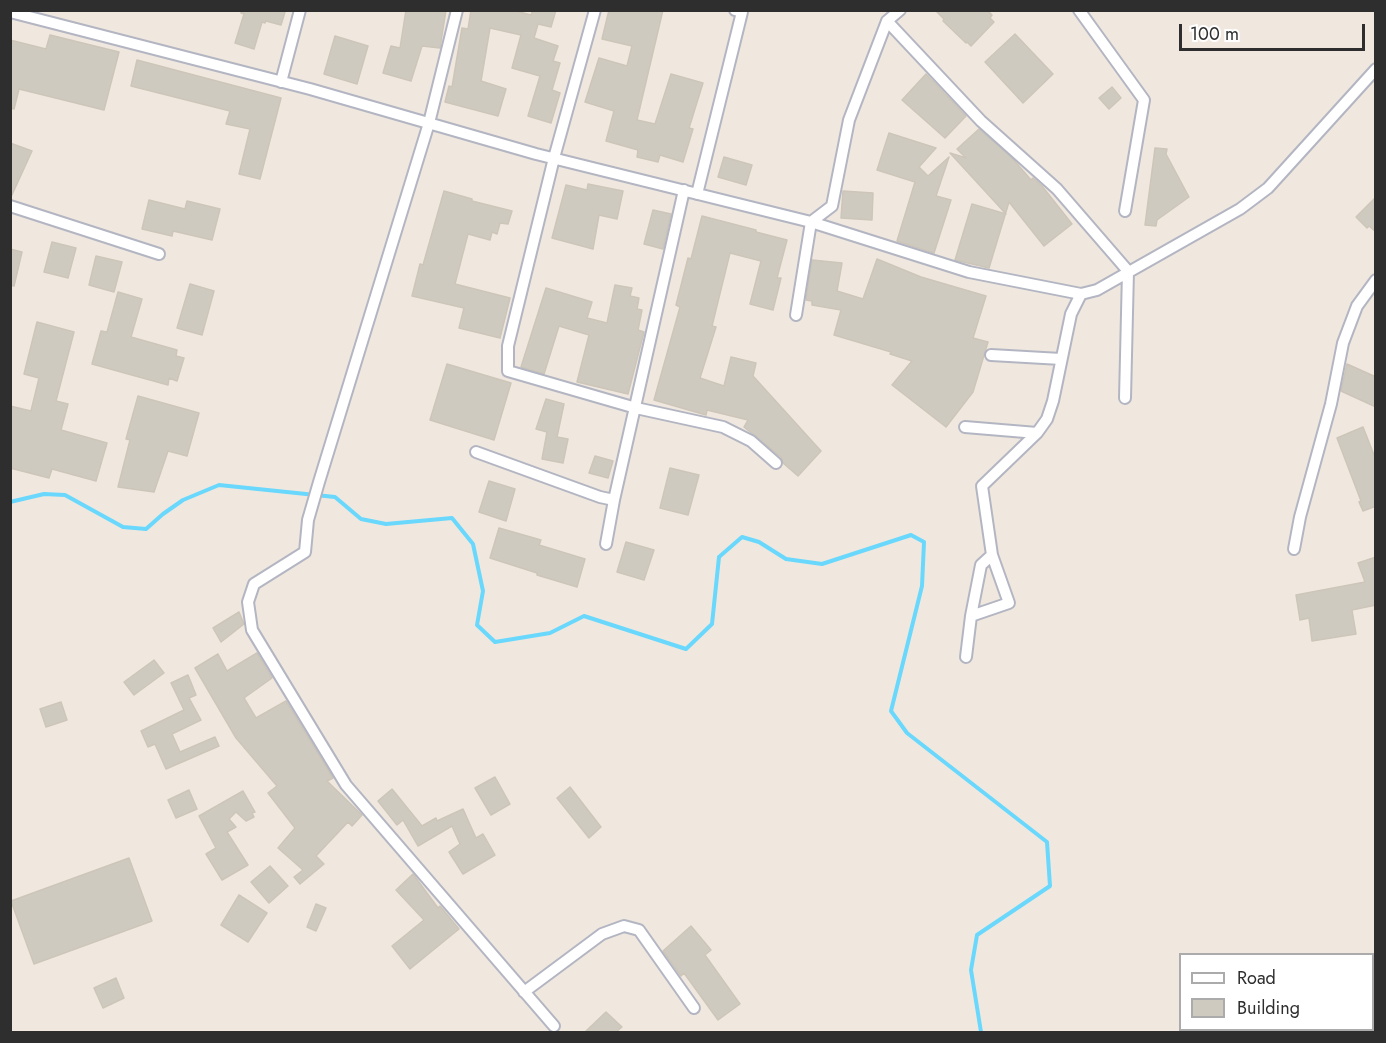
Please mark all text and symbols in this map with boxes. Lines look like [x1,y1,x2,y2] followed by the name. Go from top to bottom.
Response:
[1182,12,1368,50] scale bar
[1190,21,1239,47] text: 100 m
[1179,953,1374,1031] legend
[1237,965,1276,991] text: Road
[1237,995,1300,1021] text: Building

